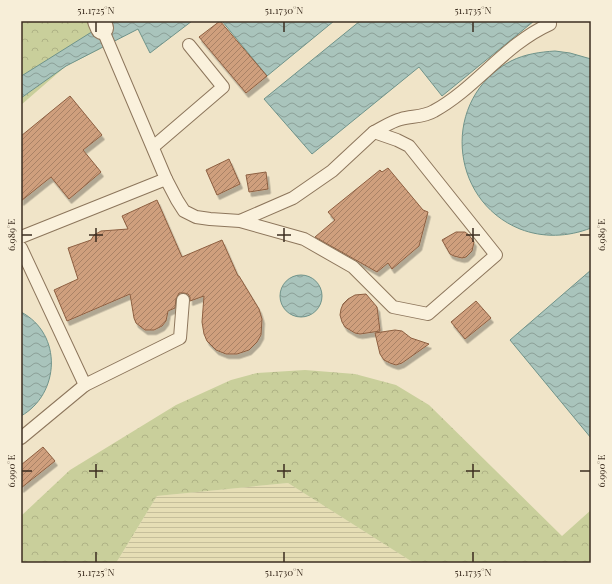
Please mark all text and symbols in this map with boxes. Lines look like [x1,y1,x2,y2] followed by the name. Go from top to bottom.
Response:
[77,3,115,17] text: 51.1725°N
[265,3,303,17] text: 51.1730°N
[454,3,492,17] text: 51.1735°N
[4,219,18,251] text: 6.989°E
[594,219,608,251] text: 6.989°E
[4,455,18,487] text: 6.990°E
[594,455,608,487] text: 6.990°E
[77,565,115,579] text: 51.1725°N
[265,565,303,579] text: 51.1730°N
[454,565,492,579] text: 51.1735°N

